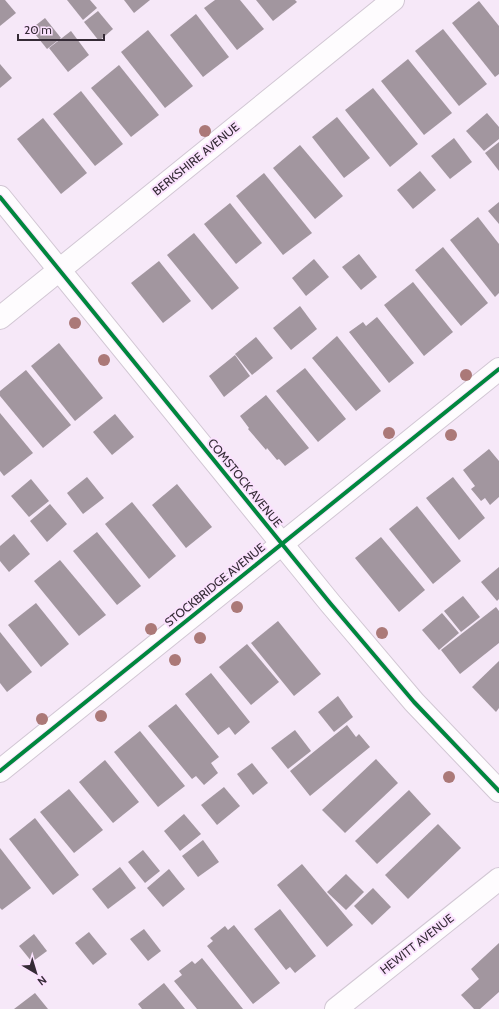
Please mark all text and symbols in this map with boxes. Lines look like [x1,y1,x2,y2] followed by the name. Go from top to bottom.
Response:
[18,16,104,42] scale bar
[24,22,52,37] text: 20 m
[149,119,242,198] street label: BERKSHIRE AVENUE
[205,435,286,530] street label: COMSTOCK AVENUE
[162,539,268,630] street label: STOCKBRIDGE AVENUE
[377,910,457,977] street label: HEWITT AVENUE
[16,953,56,993] north arrow
[35,973,50,989] text: N

